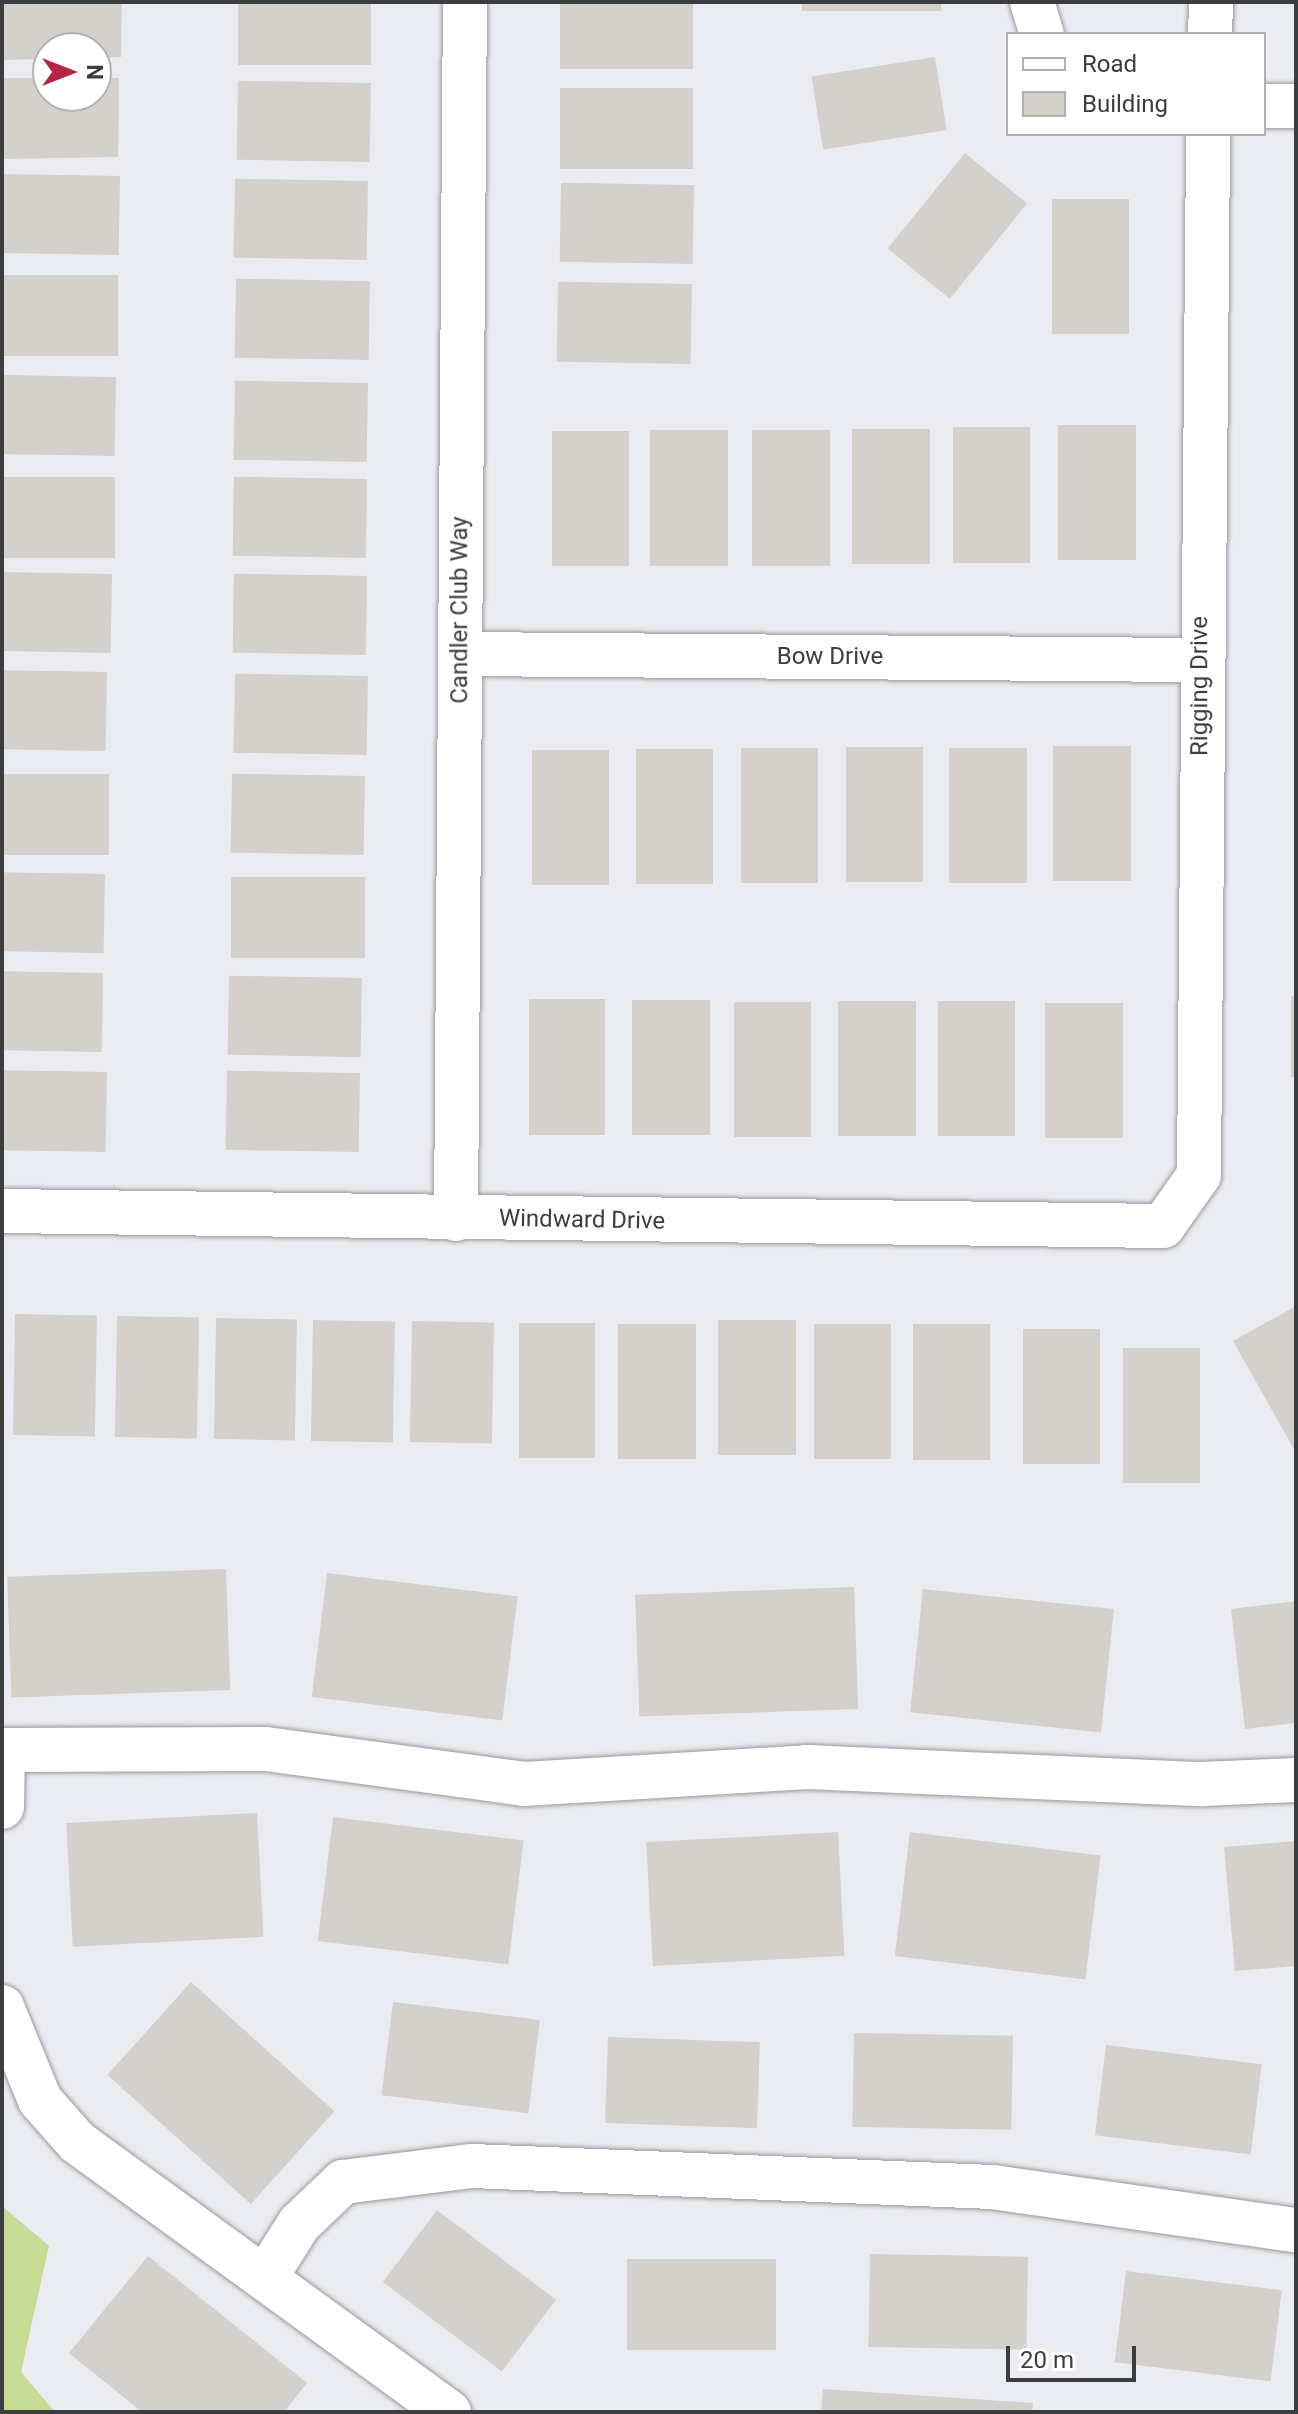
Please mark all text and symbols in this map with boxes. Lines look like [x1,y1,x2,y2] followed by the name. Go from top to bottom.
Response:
[32,32,112,112] north arrow
[1006,32,1266,136] legend
[1082,50,1137,78] text: Road
[82,64,107,80] text: N
[1082,90,1168,118] text: Building
[446,516,474,704] street label: Candler Club Way
[1186,616,1214,756] street label: Rigging Drive
[777,643,883,671] street label: Bow Drive
[499,1204,665,1236] street label: Windward Drive
[1010,2330,1140,2380] scale bar
[1020,2346,1074,2374] text: 20 m

